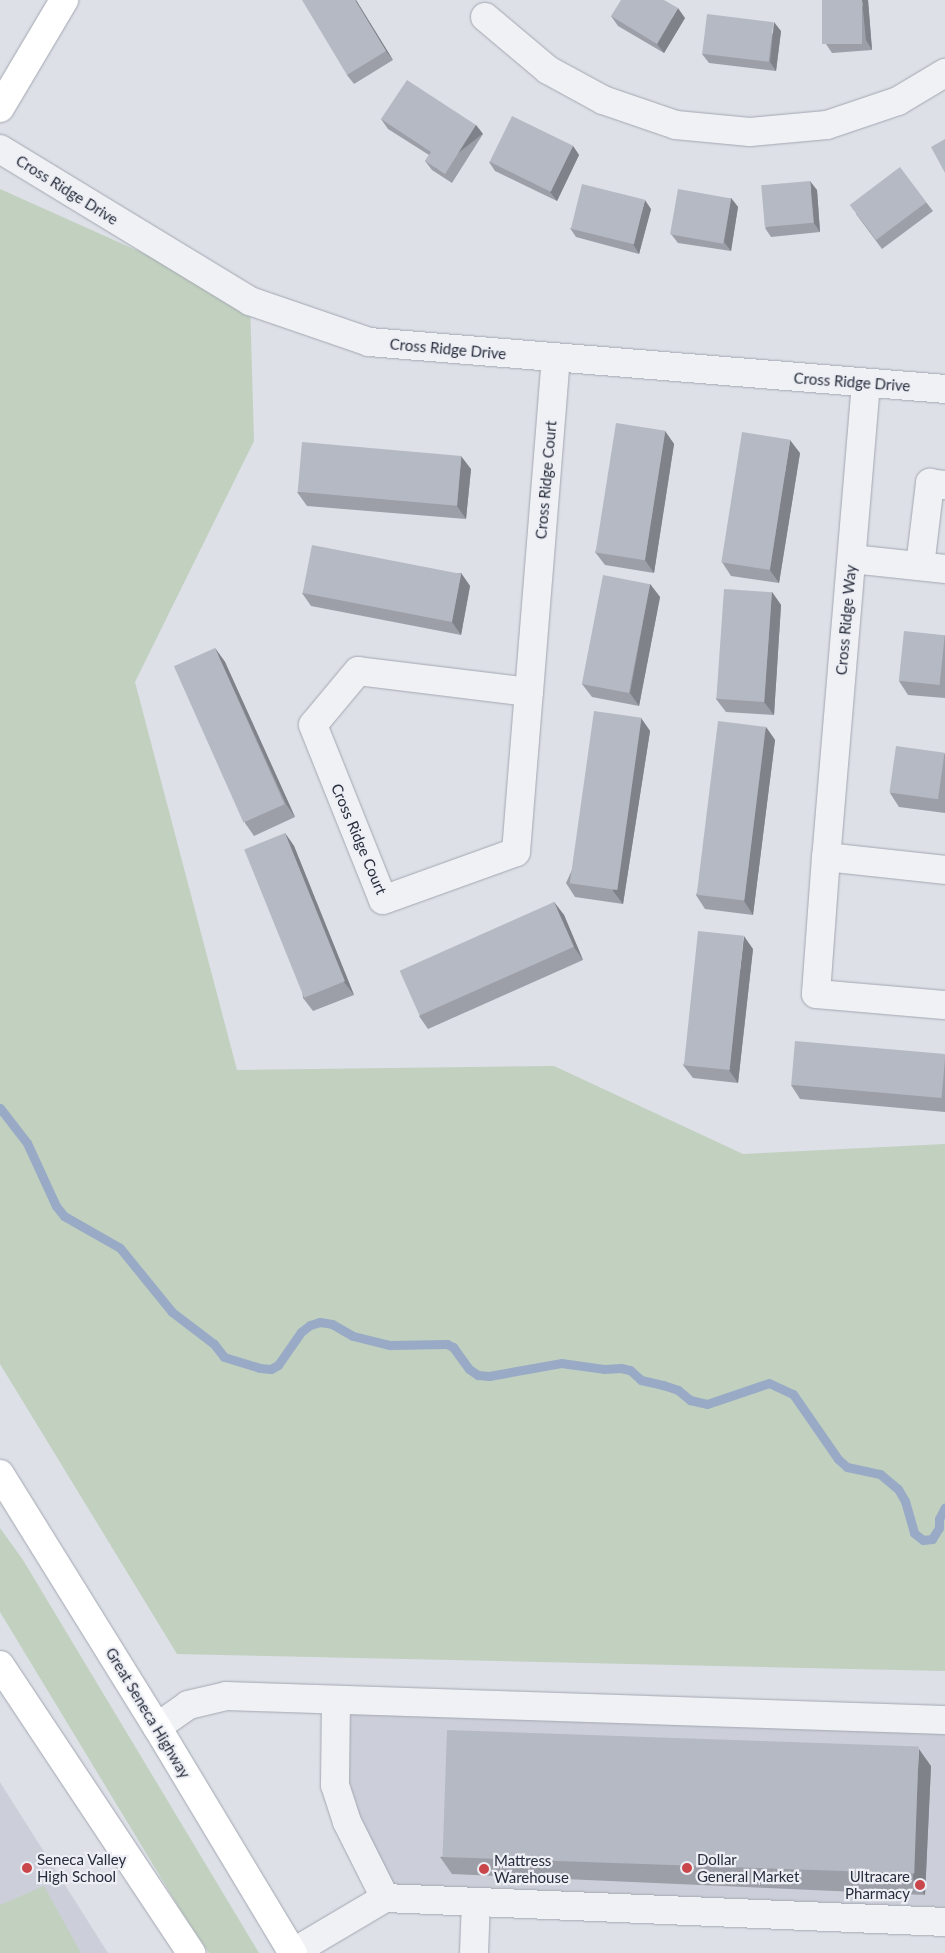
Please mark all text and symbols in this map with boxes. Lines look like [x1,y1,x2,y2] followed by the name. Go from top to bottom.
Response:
[13,151,121,229] street label: Cross Ridge Drive
[389,335,507,363] street label: Cross Ridge Drive
[793,369,911,395] street label: Cross Ridge Drive
[532,420,560,540] street label: Cross Ridge Court
[832,564,860,676] street label: Cross Ridge Way
[328,781,390,897] street label: Cross Ridge Court
[102,1644,194,1782] street label: Great Seneca Highway
[37,1850,127,1885] place label: Seneca Valley High School
[697,1850,799,1885] place label: Dollar General Market
[494,1851,569,1886] place label: Mattress Warehouse
[21,1862,33,1874] marker: Seneca Valley High School
[681,1862,693,1874] marker: Dollar General Market
[478,1863,490,1875] marker: Mattress Warehouse
[845,1867,910,1902] place label: Ultracare Pharmacy
[914,1879,926,1891] marker: Ultracare Pharmacy

